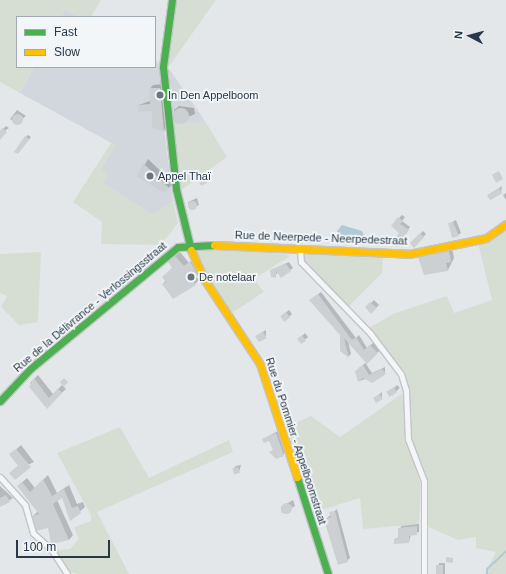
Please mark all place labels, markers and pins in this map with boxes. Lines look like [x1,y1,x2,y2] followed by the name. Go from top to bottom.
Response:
[168,88,259,102] place label: In Den Appelboom
[155,90,165,100] marker: In Den Appelboom
[158,169,211,183] place label: Appel Thaï
[145,171,155,181] marker: Appel Thaï
[199,270,256,284] place label: De notelaar
[186,272,196,282] marker: De notelaar

